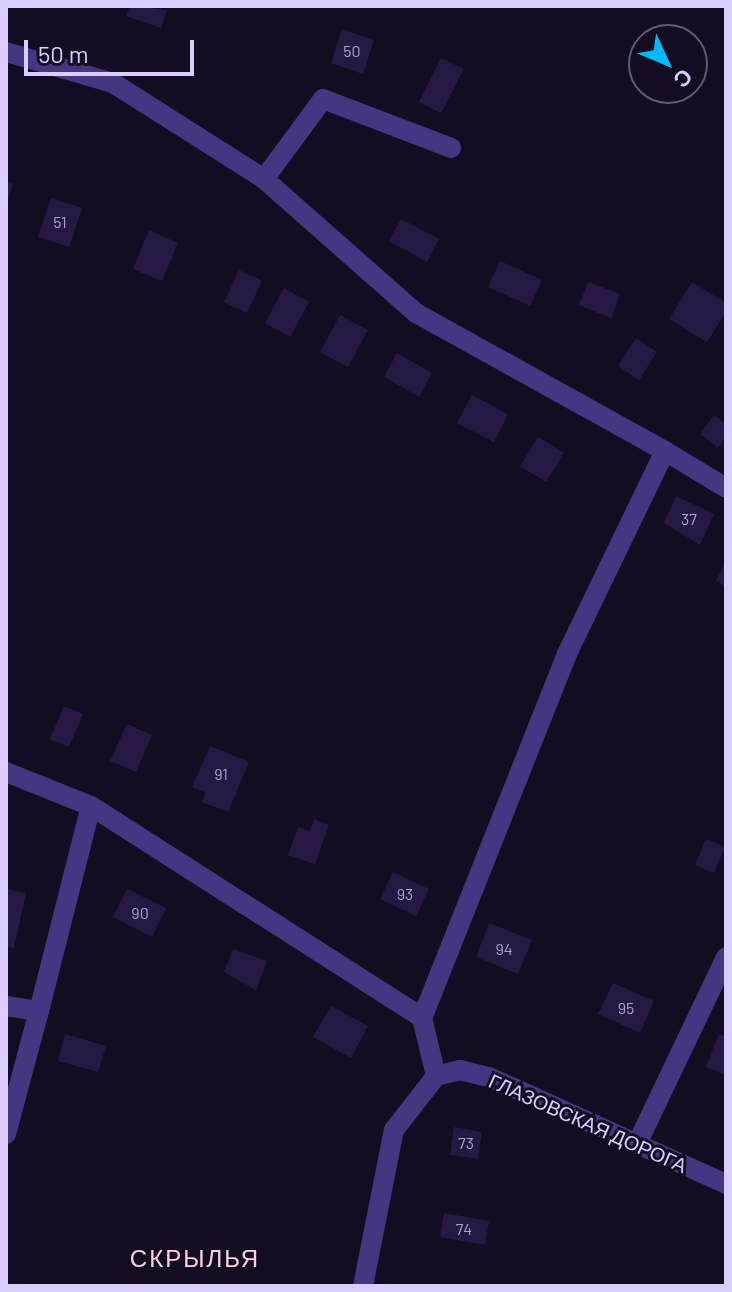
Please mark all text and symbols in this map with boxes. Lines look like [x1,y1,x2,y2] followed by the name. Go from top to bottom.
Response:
[28,24,198,74] scale bar
[628,24,708,104] north arrow
[38,39,89,68] text: 50 m
[343,41,361,61] house number: 50
[669,65,699,94] text: С
[53,212,67,232] house number: 51
[681,509,697,529] house number: 37
[214,764,228,784] house number: 91
[397,884,413,904] house number: 93
[131,903,149,923] house number: 90
[495,939,513,959] house number: 94
[618,998,634,1018] house number: 95
[485,1068,691,1178] street label: ГЛАЗОВСКАЯ ДОРОГА
[458,1133,474,1153] house number: 73
[456,1219,472,1239] house number: 74
[130,1244,260,1272] district label: СКРЫЛЬЯ

